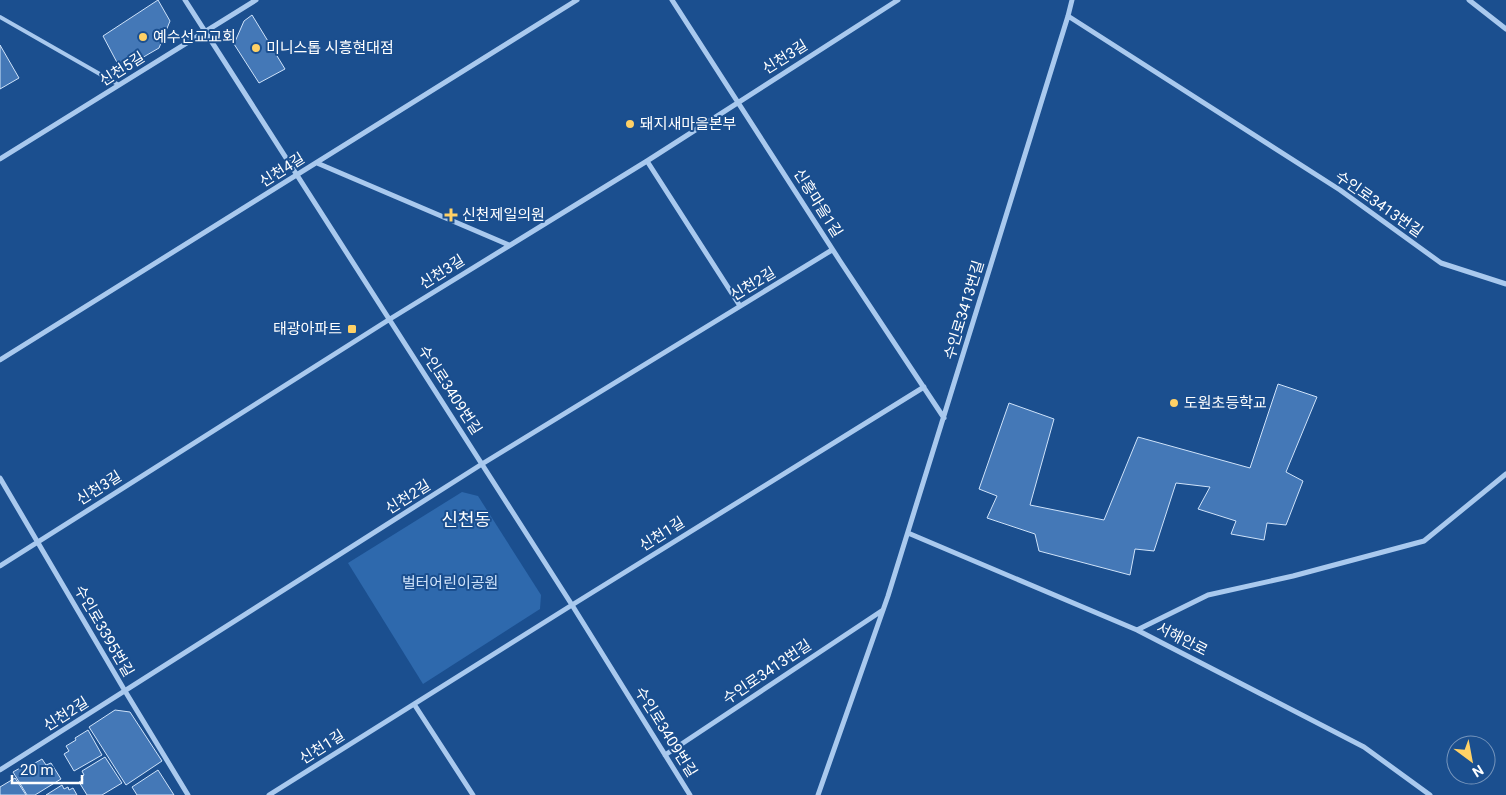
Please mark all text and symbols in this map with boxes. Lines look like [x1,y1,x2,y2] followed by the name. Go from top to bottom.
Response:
[153,28,236,46] place label: 예수선교교회
[137,31,149,43] marker: 예수선교교회
[759,36,811,78] street label: 신천3길
[266,39,394,57] place label: 미니스톱 시흥현대점
[250,42,262,54] marker: 미니스톱 시흥현대점
[96,48,148,90] street label: 신천5길
[640,115,737,133] place label: 돼지새마을본부
[624,118,636,130] marker: 돼지새마을본부
[256,149,308,191] street label: 신천4길
[790,165,846,241] street label: 신흥마을1길
[1332,167,1426,241] street label: 수인로3413번길
[462,206,545,224] place label: 신천제일의원
[444,208,458,222] marker: 신천제일의원
[416,251,468,293] street label: 신천3길
[940,258,988,362] street label: 수인로3413번길
[727,263,779,305] street label: 신천2길
[273,320,342,338] place label: 태광아파트
[346,323,358,335] marker: 태광아파트
[414,342,486,438] street label: 수인로3409번길
[1184,394,1267,412] place label: 도원초등학교
[1168,397,1180,409] marker: 도원초등학교
[73,467,125,509] street label: 신천3길
[382,476,434,518] street label: 신천2길
[441,509,491,530] district label: 신천동
[636,513,688,555] street label: 신천1길
[402,574,498,592] park label: 벌터어린이공원
[71,582,137,680] street label: 수인로3395번길
[1153,618,1211,660] street label: 서해안로
[719,636,815,708] street label: 수인로3413번길
[631,684,701,780] street label: 수인로3409번길
[40,693,92,735] street label: 신천2길
[296,726,348,768] street label: 신천1길
[1446,735,1496,785] north arrow
[12,752,82,784] scale bar
[20,761,54,779] text: 20 m
[1469,762,1486,780] text: N

